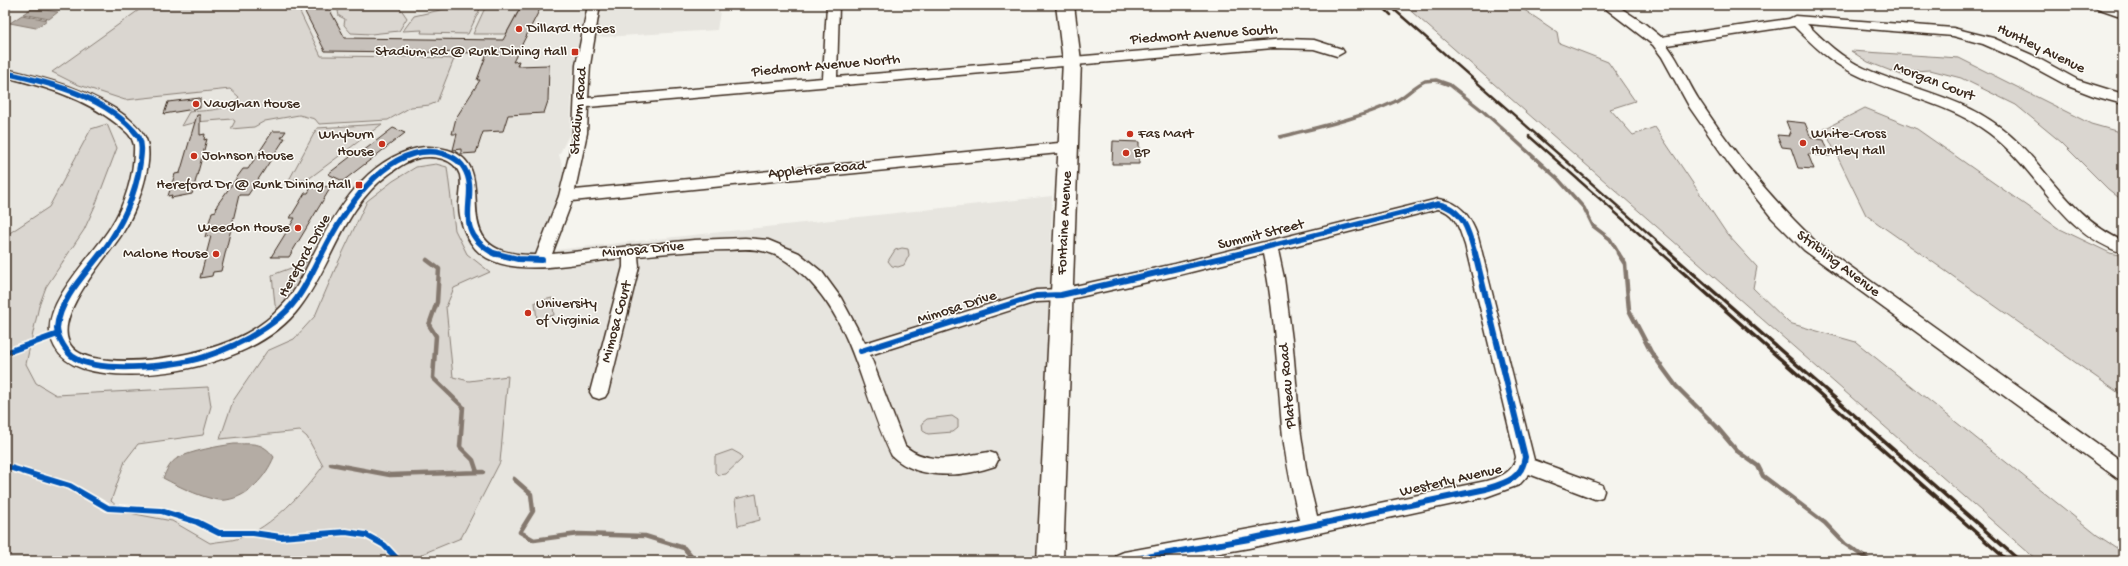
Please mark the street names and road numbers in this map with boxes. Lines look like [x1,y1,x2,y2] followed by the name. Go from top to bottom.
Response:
[1994,20,2088,78] street label: Huntley Avenue
[1129,21,1278,49] street label: Piedmont Avenue South
[750,51,901,82] street label: Piedmont Avenue North
[1891,58,1979,106] street label: Morgan Court
[566,65,592,155] street label: Stadium Road
[767,157,868,183] street label: Appletree Road
[1053,170,1077,276] street label: Fontaine Avenue
[275,211,335,301] street label: Hereford Drive
[1216,215,1308,254] street label: Summit Street
[1792,227,1884,302] street label: Stribling Avenue
[601,237,685,263] street label: Mimosa Drive
[597,277,637,365] street label: Mimosa Court
[915,287,999,329] street label: Mimosa Drive
[1275,341,1301,430] street label: Plateau Road
[1398,460,1504,502] street label: Westerly Avenue

